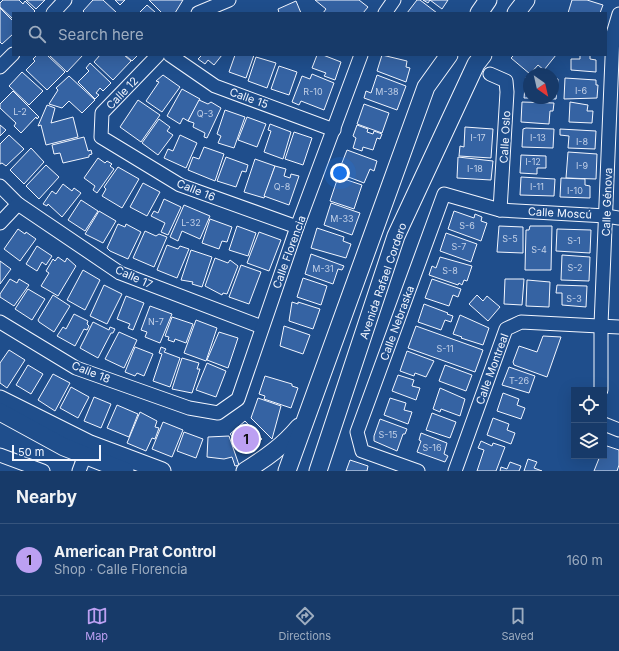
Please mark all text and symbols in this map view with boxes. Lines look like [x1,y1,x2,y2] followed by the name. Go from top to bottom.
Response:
[12,12,607,56] search box
[26,23,48,45] icon: search
[58,25,144,44] text: Search here
[523,68,559,104] north arrow
[103,74,141,112] street label: Calle 12
[228,85,271,112] street label: Calle 15
[575,85,587,96] house number: I-6
[303,86,323,97] house number: R-10
[375,86,399,97] house number: M-38
[13,106,27,117] house number: L-2
[197,108,214,119] house number: Q-3
[497,110,513,164] street label: Calle Oslo
[470,132,486,143] house number: I-17
[530,132,546,143] house number: I-13
[576,136,588,147] house number: I-8
[525,156,541,167] house number: I-12
[576,160,588,171] house number: I-9
[330,163,350,183] your location
[467,163,483,174] house number: I-18
[599,167,615,237] street label: Calle Génova
[175,176,217,204] street label: Calle 16
[274,181,291,192] house number: Q-8
[530,181,544,192] house number: I-11
[567,185,583,196] house number: I-10
[528,204,592,222] street label: Calle Moscú
[330,213,354,224] house number: M-33
[269,214,309,290] street label: Calle Florencia
[181,217,201,228] house number: L-32
[459,220,475,231] house number: S-6
[356,221,410,341] street label: Avenida Rafael Cordero
[502,233,518,244] house number: S-5
[567,235,581,246] house number: S-1
[452,241,466,252] house number: S-7
[531,244,547,255] house number: S-4
[567,262,583,273] house number: S-2
[113,263,155,291] street label: Calle 17
[312,263,334,274] house number: M-31
[442,265,458,276] house number: S-8
[377,284,417,362] street label: Calle Nebraska
[566,293,582,304] house number: S-3
[148,316,164,327] house number: N-7
[473,331,511,407] street label: Calle Montreal
[436,343,454,354] house number: S-11
[70,358,112,386] street label: Calle 18
[509,375,529,386] house number: T-26
[571,387,607,459] map controls
[571,387,607,423] button: locate
[571,423,607,459] button: layers
[233,424,259,454] pin: 1
[378,429,398,440] house number: S-15
[422,442,442,453] house number: S-16
[12,443,101,462] scale bar
[18,445,44,459] text: 50 m
[16,487,77,507] text: Nearby
[54,542,216,561] text: American Prat Control
[26,552,32,568] text: 1
[566,552,603,568] text: 160 m
[54,561,188,577] text: Shop · Calle Florencia
[85,605,108,643] tab: Map
[279,605,331,643] tab: Directions
[502,605,534,643] tab: Saved

